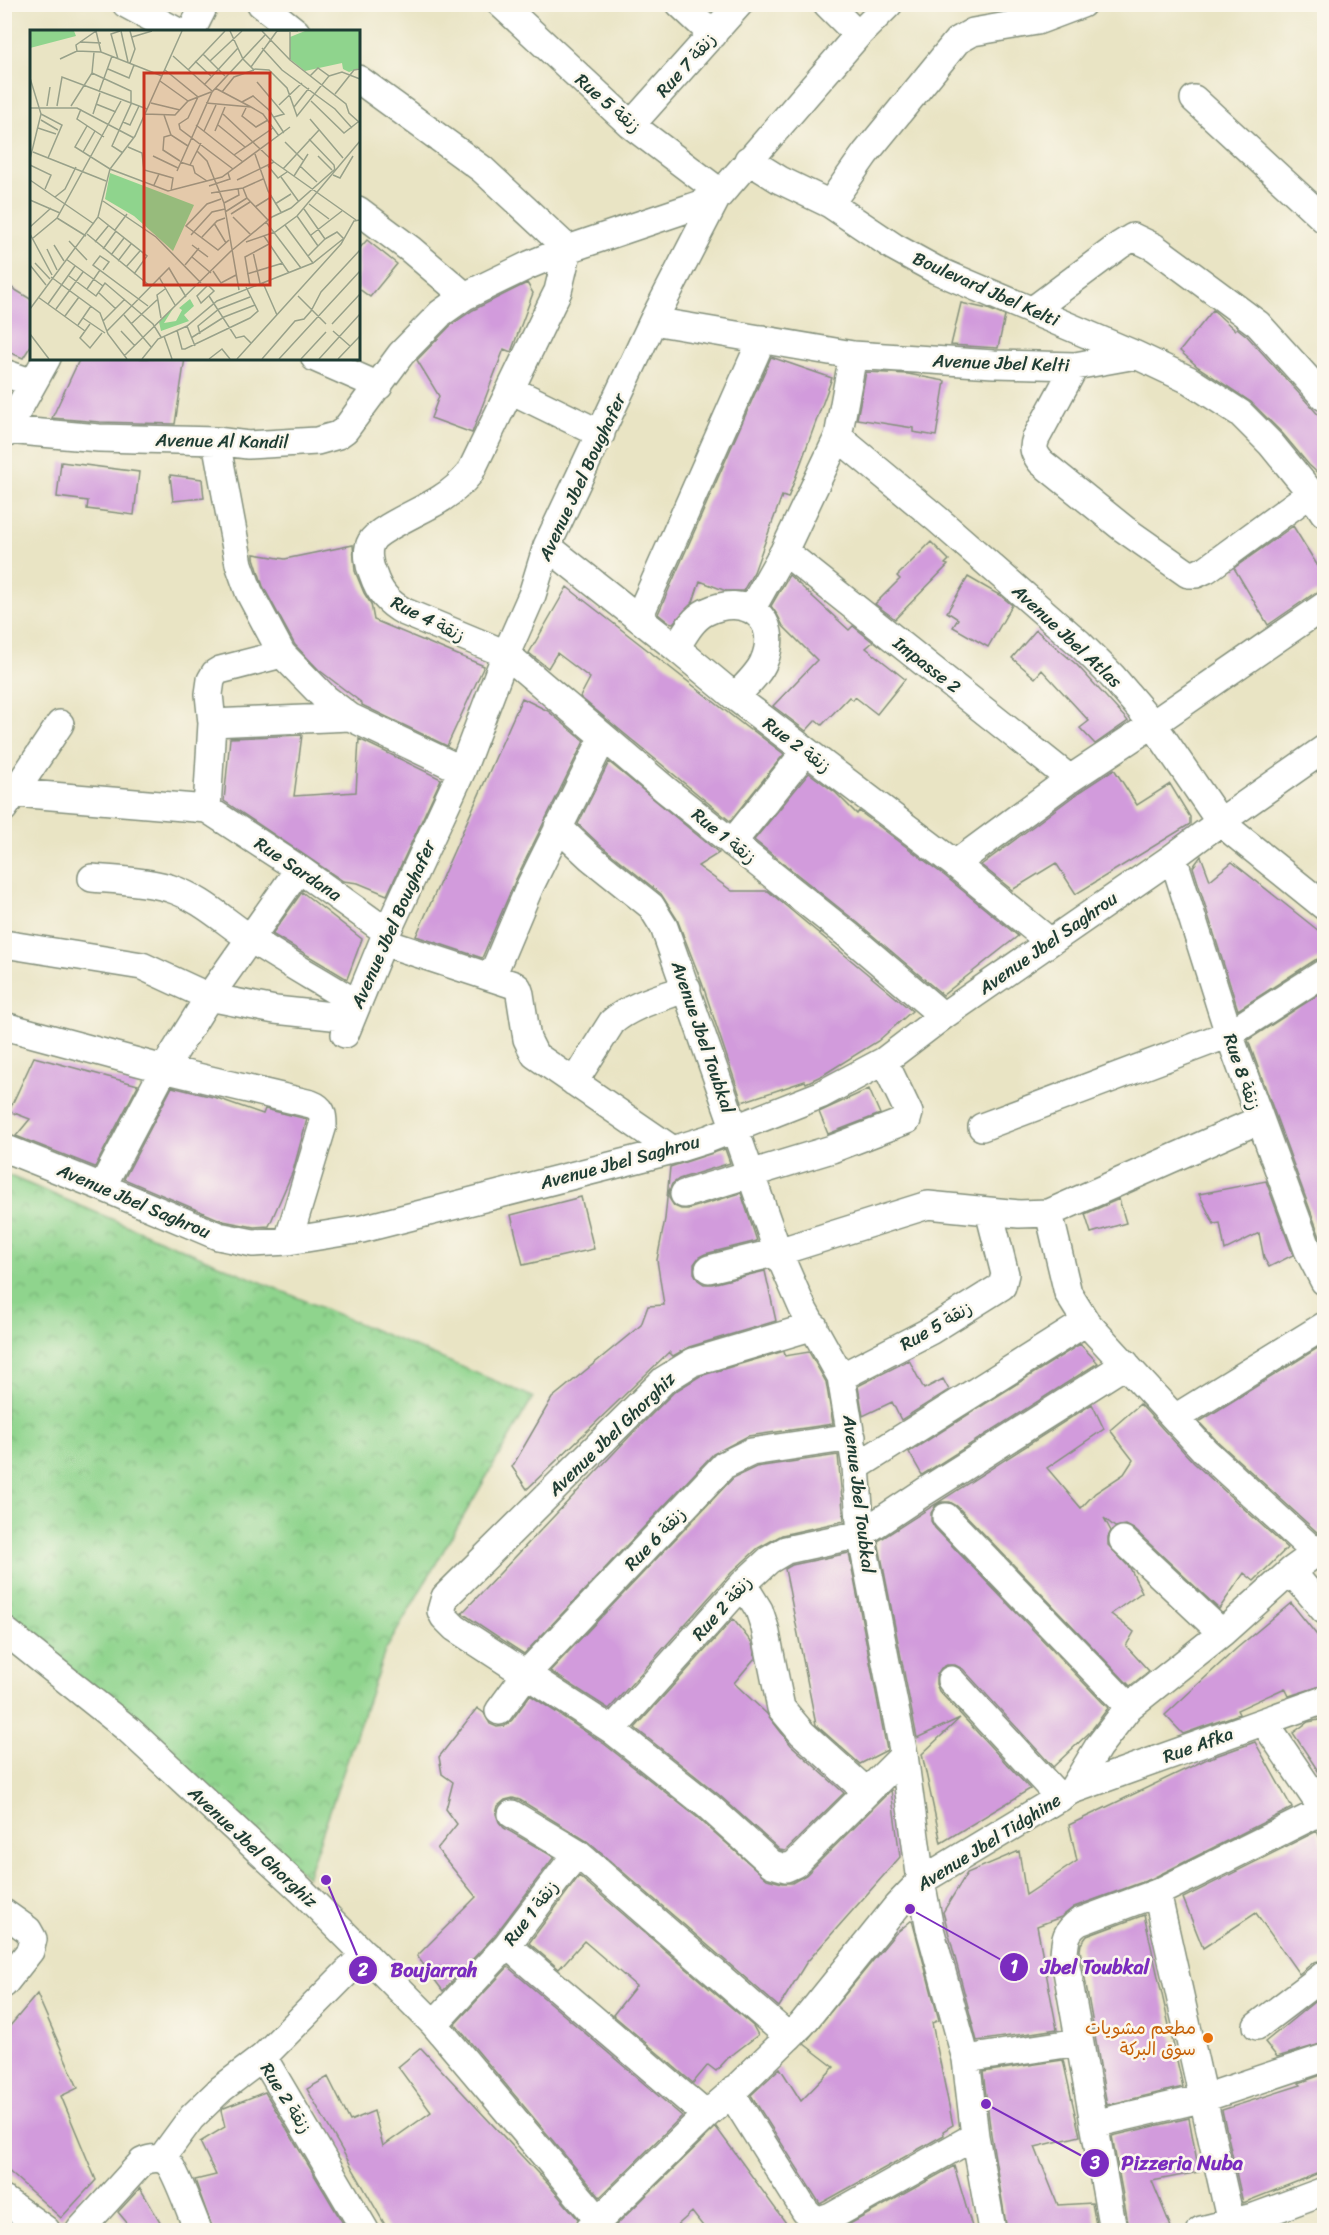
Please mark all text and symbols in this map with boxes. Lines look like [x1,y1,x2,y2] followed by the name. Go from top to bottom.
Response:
[648,25,724,105] street label: Rue 7 زنقة
[30,30,360,360] inset map
[567,65,649,141] street label: Rue 5 زنقة
[908,242,1065,336] street label: Boulevard Jbel Kelti
[931,345,1071,381] street label: Avenue Jbel Kelti
[529,386,636,567] street label: Avenue Jbel Boughafer
[154,424,290,458] street label: Avenue Al Kandil
[1004,575,1130,696] street label: Avenue Jbel Atlas
[385,587,471,651] street label: Rue 4 زنقة
[885,627,968,702] street label: Impasse 2
[756,708,838,782] street label: Rue 2 زنقة
[684,800,764,872] street label: Rue 1 زنقة
[248,828,349,911] street label: Rue Sardana
[341,833,445,1014] street label: Avenue Jbel Boughafer
[971,883,1125,1004] street label: Avenue Jbel Saghrou
[662,956,744,1118] street label: Avenue Jbel Toubkal
[1214,1029,1270,1115] street label: Rue 8 زنقة
[536,1125,704,1199] street label: Avenue Jbel Saghrou
[51,1154,216,1248] street label: Avenue Jbel Saghrou
[893,1292,979,1360] street label: Rue 5 زنقة
[540,1364,684,1505] street label: Avenue Jbel Ghorghiz
[833,1412,885,1576] street label: Avenue Jbel Toubkal
[616,1499,694,1579] street label: Rue 6 زنقة
[684,1568,760,1648] street label: Rue 2 زنقة
[1158,1717,1238,1773] street label: Rue Afka
[180,1777,326,1916] street label: Avenue Jbel Ghorghiz
[909,1785,1068,1900] street label: Avenue Jbel Tidghine
[495,1873,567,1953] street label: Rue 1 زنقة
[999,1948,1162,1986] callout: Jbel Toubkal
[1040,1950,1150,1985] text: Jbel Toubkal
[348,1951,489,1989] callout: Boujarrah
[1010,1951,1018,1983] text: 1
[391,1953,478,1988] text: Boujarrah
[357,1954,369,1986] text: 2
[1085,2012,1196,2065] place label: مطعم مشويات سوق البركة
[1201,2031,1215,2045] marker: مطعم مشويات سوق البركة
[251,2056,321,2140] street label: Rue 2 زنقة
[1080,2144,1255,2182] callout: Pizzeria Nuba
[1121,2146,1244,2181] text: Pizzeria Nuba
[1089,2147,1100,2179] text: 3

